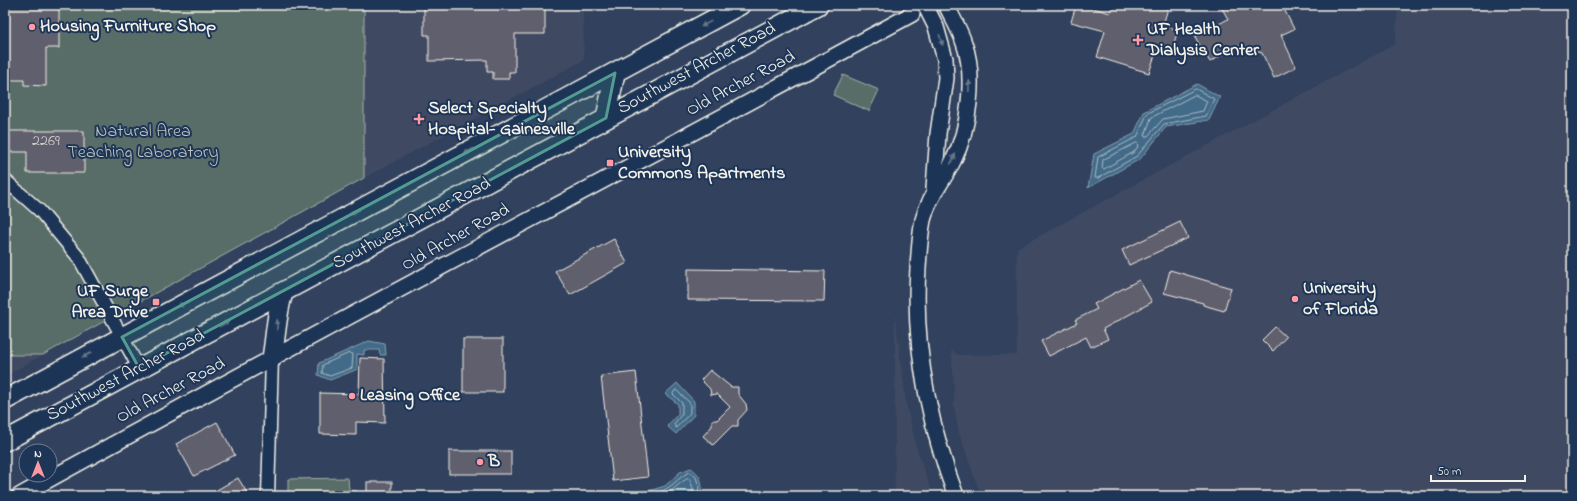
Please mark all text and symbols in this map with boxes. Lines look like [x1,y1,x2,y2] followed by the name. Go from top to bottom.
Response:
[40,14,216,41] place label: Housing Furniture Shop
[613,16,781,122] street label: Southwest Archer Road
[1146,17,1259,65] place label: UF Health Dialysis Center
[700,20,712,27] one-way arrow
[27,22,37,32] marker: Housing Furniture Shop
[1132,34,1144,46] marker: UF Health Dialysis Center
[938,35,944,47] one-way arrow
[682,44,800,124] street label: Old Archer Road
[966,79,972,92] one-way arrow
[428,96,576,143] place label: Select Specialty Hospital- Gainesville
[413,113,425,125] marker: Select Specialty Hospital- Gainesville
[68,119,218,167] park label: Natural Area Teaching Laboratory
[32,129,60,153] house number: 2269
[618,140,785,187] place label: University Commons Apartments
[464,148,475,154] one-way arrow
[950,154,956,165] one-way arrow
[605,158,615,168] marker: University Commons Apartments
[328,171,496,277] street label: Southwest Archer Road
[397,198,515,278] street label: Old Archer Road
[349,209,361,216] one-way arrow
[1303,276,1378,323] place label: University of Florida
[71,279,149,326] place label: UF Surge Area Drive
[1290,294,1300,304] marker: University of Florida
[151,297,161,307] marker: UF Surge Area Drive
[177,301,189,307] one-way arrow
[274,318,280,331] one-way arrow
[218,321,229,328] one-way arrow
[42,323,210,429] street label: Southwest Archer Road
[112,351,230,431] street label: Old Archer Road
[82,352,93,359] one-way arrow
[360,383,461,410] place label: Leasing Office
[347,391,357,401] marker: Leasing Office
[18,443,58,483] north arrow
[34,446,42,462] text: N
[487,449,500,475] place label: B
[475,457,485,467] marker: B
[1431,457,1525,483] scale bar
[1437,463,1461,481] text: 50 m

